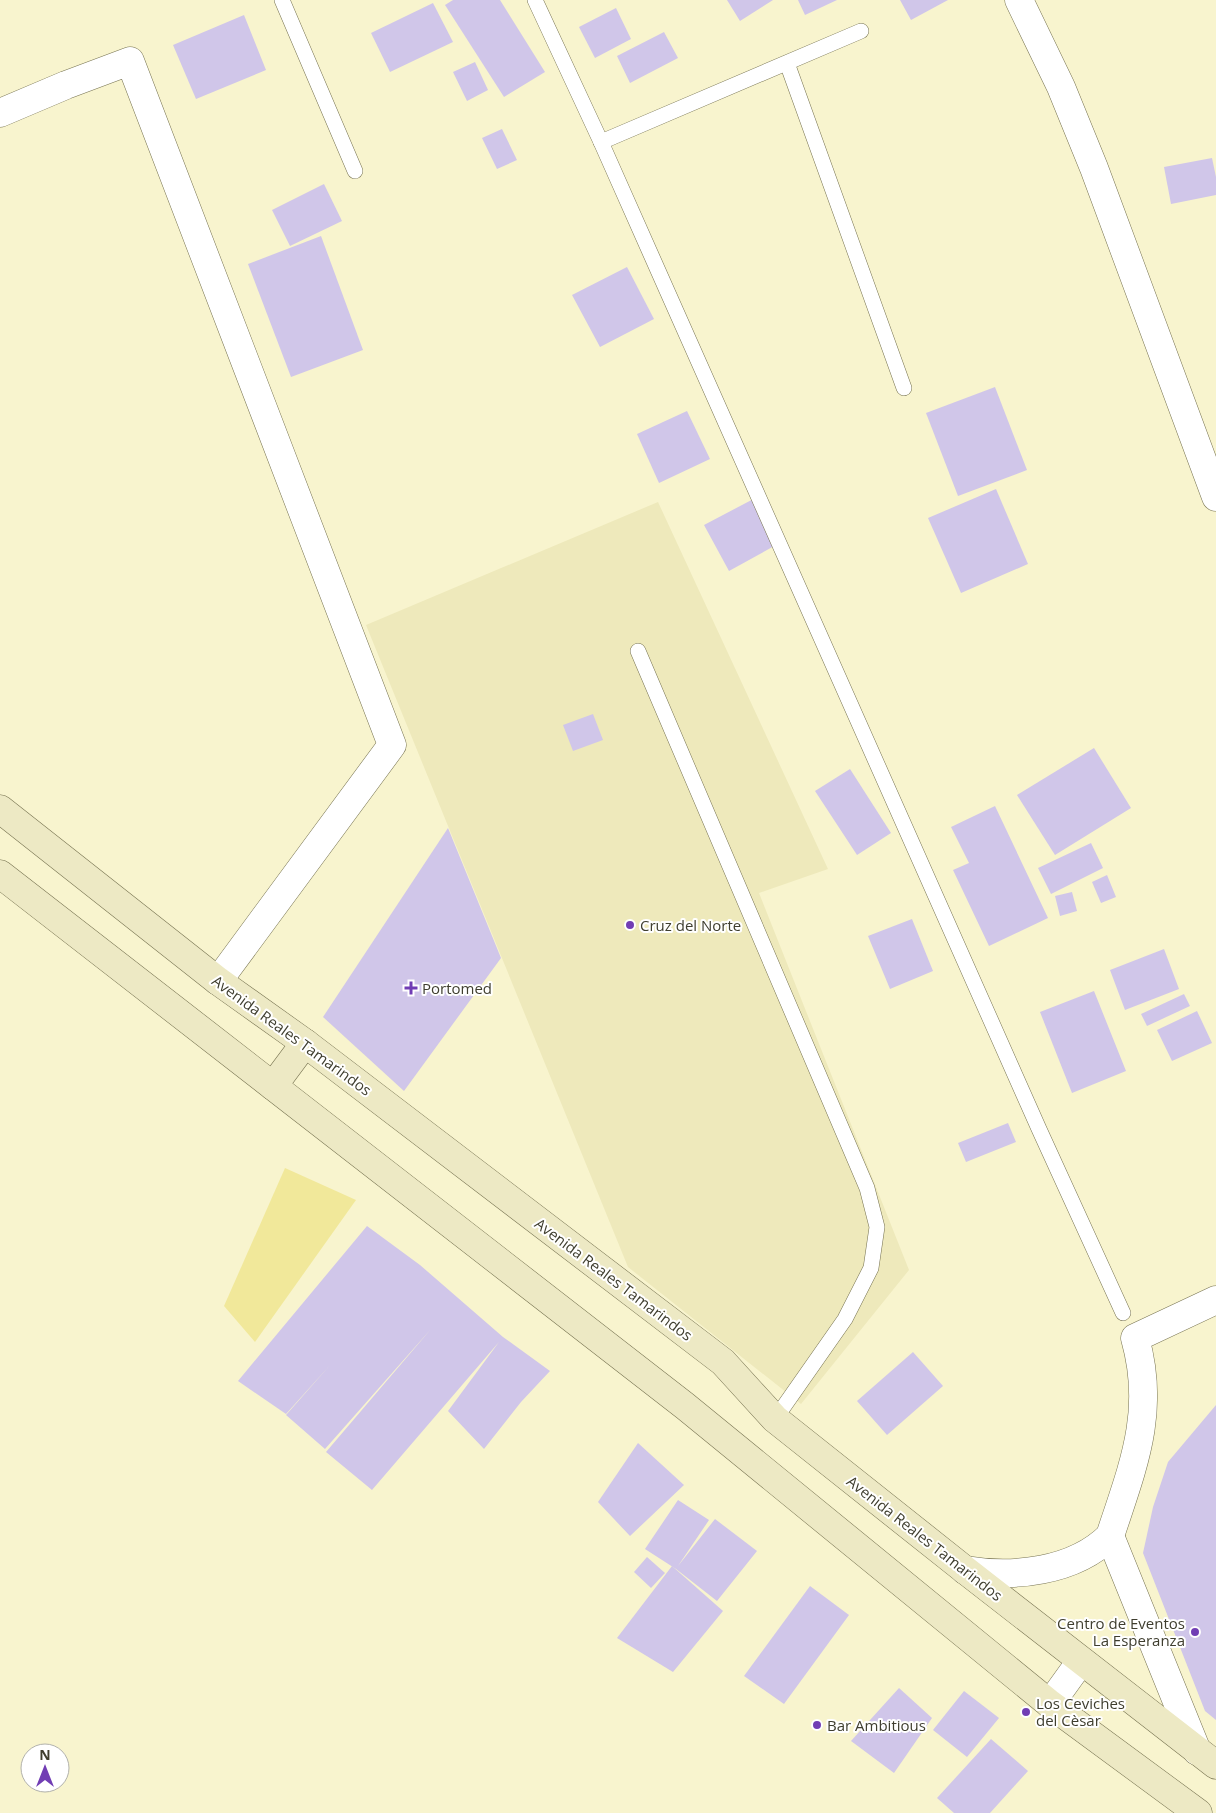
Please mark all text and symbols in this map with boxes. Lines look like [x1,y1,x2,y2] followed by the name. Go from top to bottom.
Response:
[640,915,741,935] place label: Cruz del Norte
[624,919,636,931] marker: Cruz del Norte
[208,970,376,1100] street label: Avenida Reales Tamarindos
[422,978,492,998] place label: Portomed
[404,981,418,995] marker: Portomed
[531,1213,697,1345] street label: Avenida Reales Tamarindos
[843,1471,1007,1605] street label: Avenida Reales Tamarindos
[1057,1613,1185,1650] place label: Centro de Eventos La Esperanza
[1189,1626,1201,1638] marker: Centro de Eventos La Esperanza
[1036,1693,1125,1730] place label: Los Ceviches del Cèsar
[1020,1706,1032,1718] marker: Los Ceviches del Cèsar
[827,1715,926,1735] place label: Bar Ambitious
[811,1719,823,1731] marker: Bar Ambitious
[20,1743,70,1793] north arrow
[39,1745,51,1764] text: N

